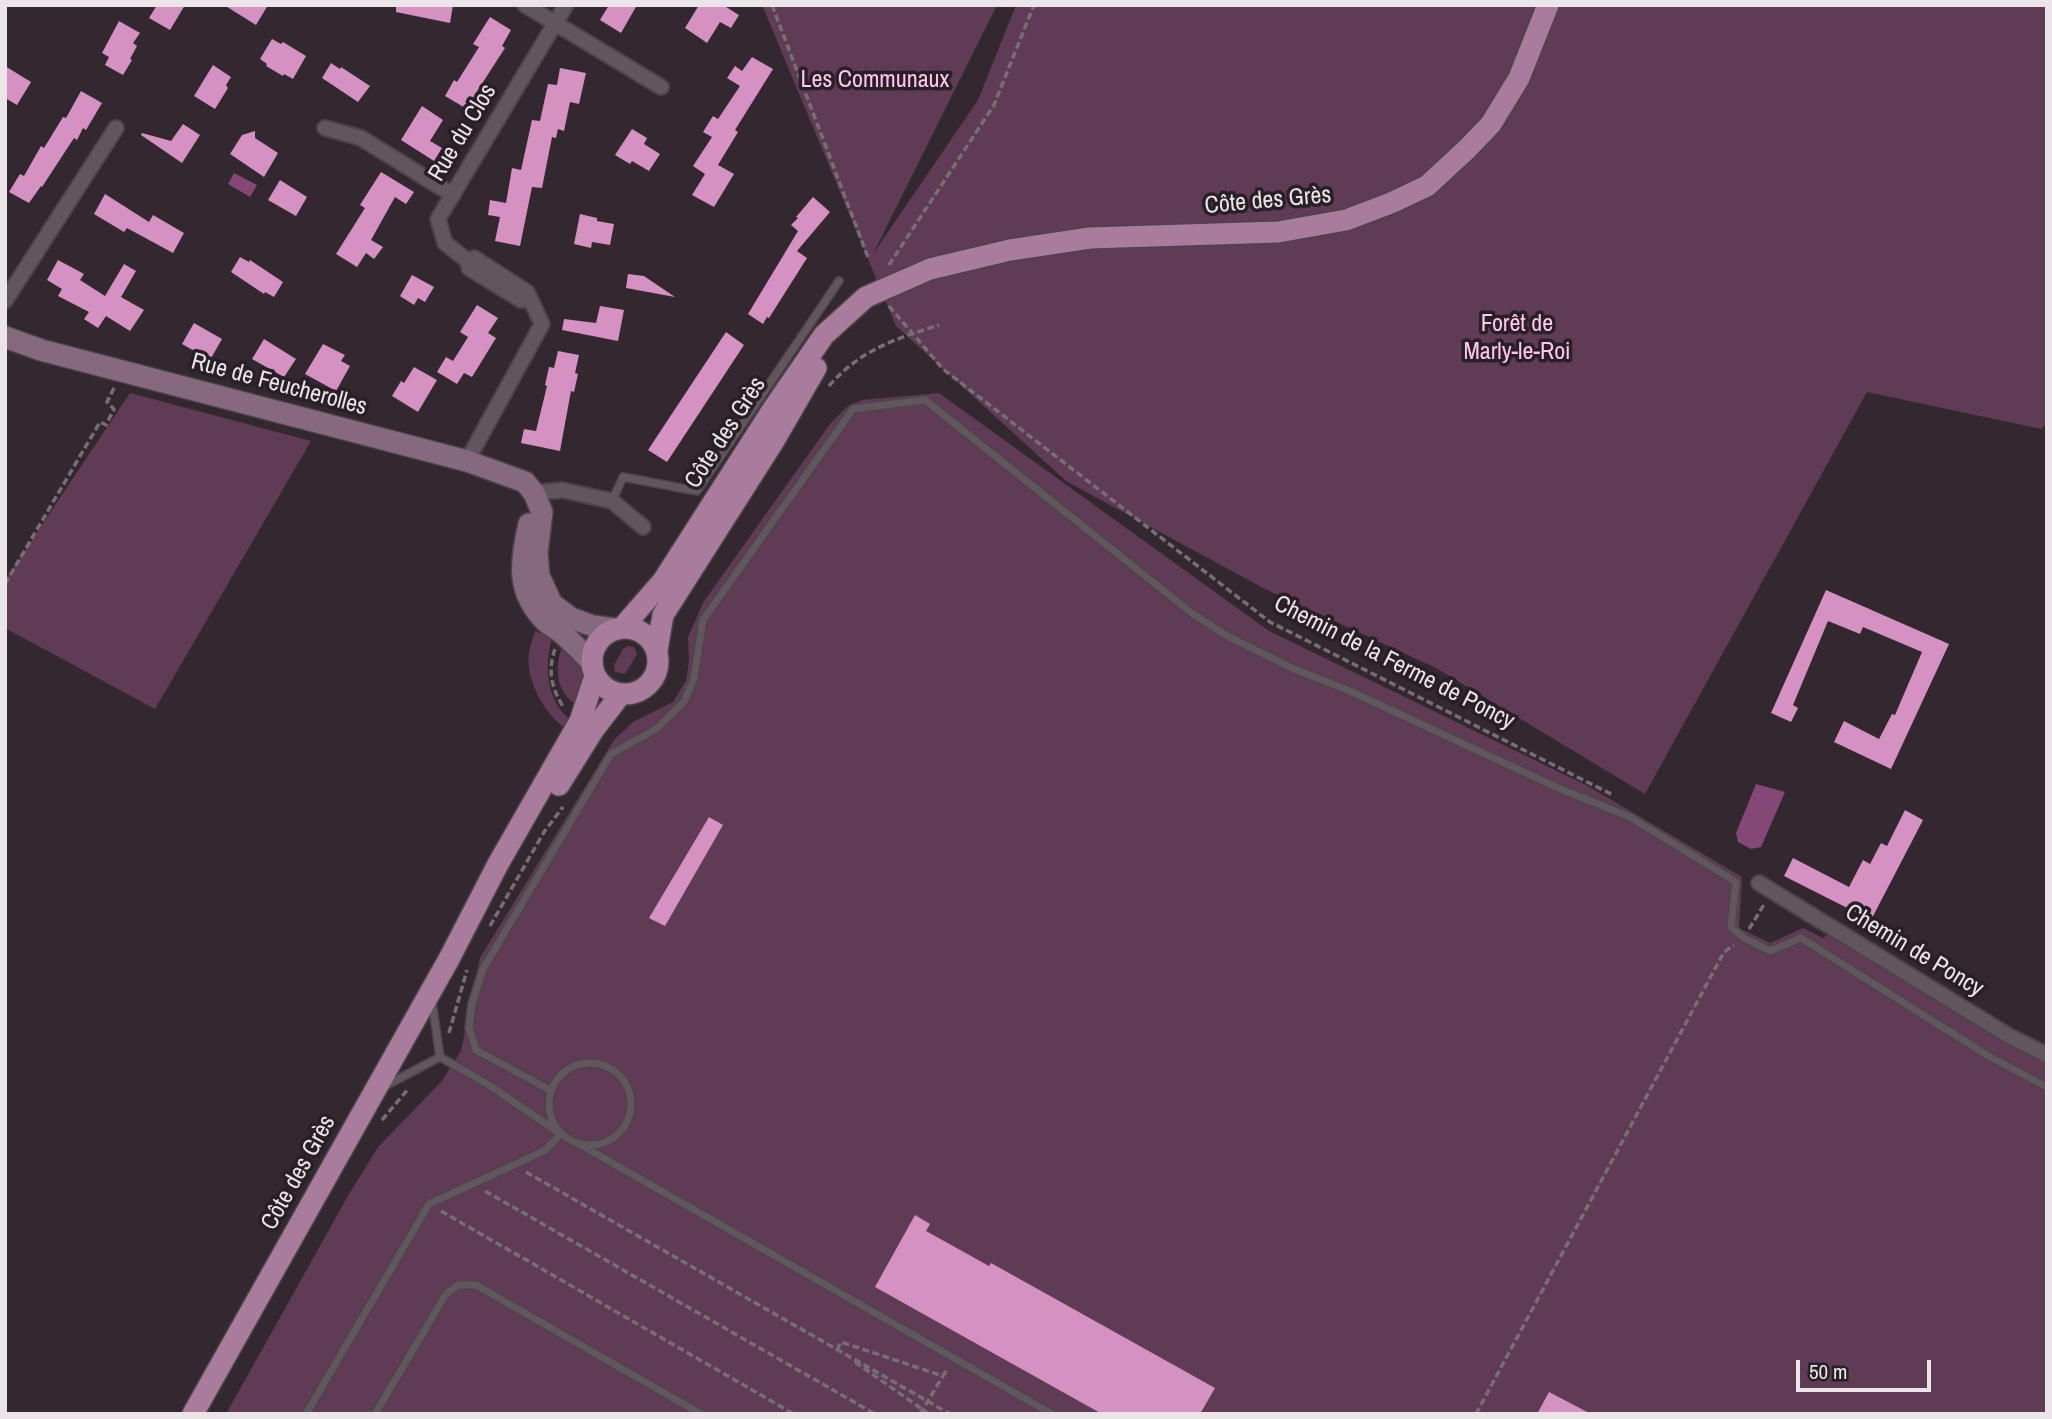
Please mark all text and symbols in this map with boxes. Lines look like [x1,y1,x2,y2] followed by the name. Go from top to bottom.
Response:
[801,67,949,95] park label: Les Communaux
[423,79,503,187] street label: Rue du Clos
[1204,181,1332,221] street label: Côte des Grès
[1463,311,1571,367] park label: Forêt de Marly-le-Roi
[188,348,370,422] street label: Rue de Feucherolles
[679,372,773,494] street label: Côte des Grès
[1269,590,1519,736] street label: Chemin de la Ferme de Poncy
[1840,898,1988,1004] street label: Chemin de Poncy
[256,1111,342,1235] street label: Côte des Grès
[1800,1346,1935,1390] scale bar
[1809,1357,1847,1386] text: 50 m

